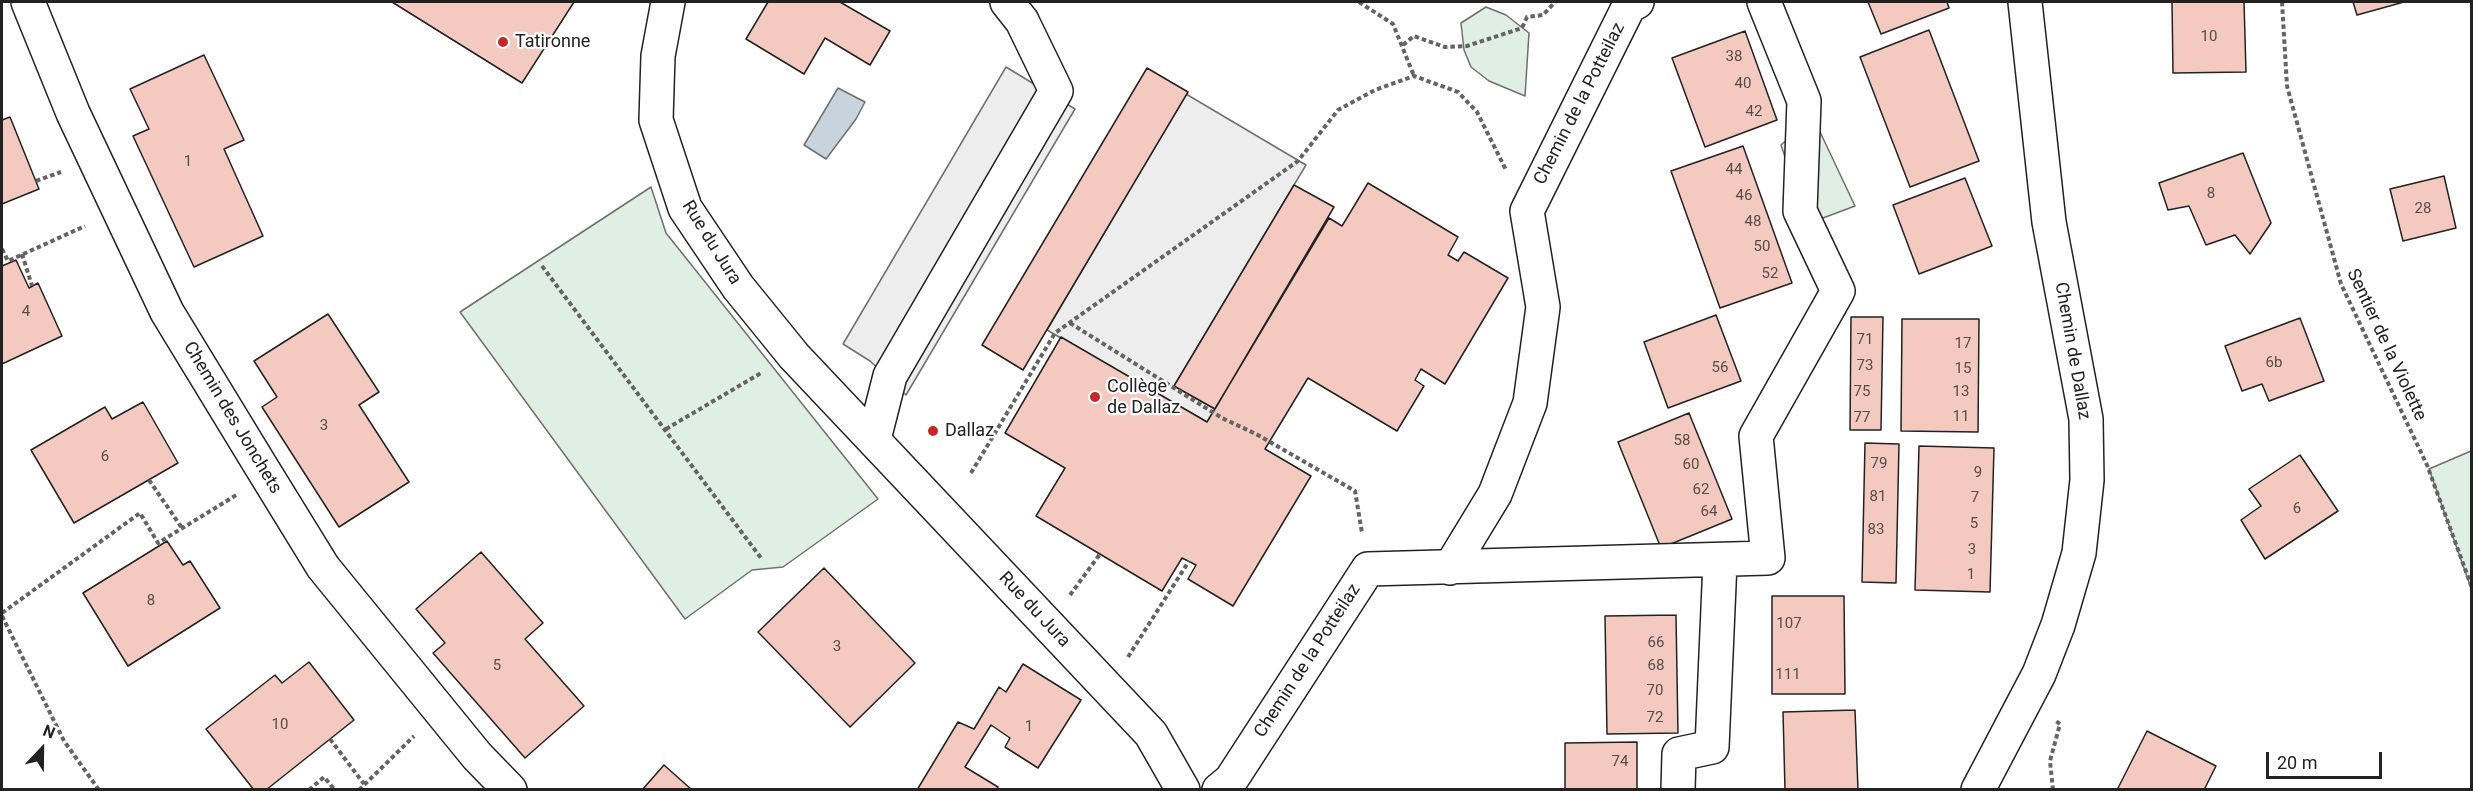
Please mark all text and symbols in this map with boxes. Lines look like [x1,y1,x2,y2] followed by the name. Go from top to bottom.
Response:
[1530,19,1630,189] street label: Chemin de la Potteilaz
[2201,28,2217,46] house number: 10
[515,31,590,53] place label: Tatironne
[496,35,510,49] marker: Tatironne
[1726,48,1742,66] house number: 38
[1735,75,1751,93] house number: 40
[1746,103,1762,121] house number: 42
[184,153,192,171] house number: 1
[1726,161,1742,179] house number: 44
[2207,185,2215,203] house number: 8
[1736,187,1752,205] house number: 46
[677,197,745,289] street label: Rue du Jura
[2415,200,2431,218] house number: 28
[1745,213,1761,231] house number: 48
[1754,238,1770,256] house number: 50
[1762,265,1778,283] house number: 52
[2341,266,2431,424] street label: Sentier de la Violette
[2049,281,2095,421] street label: Chemin de Dallaz
[22,303,30,321] house number: 4
[1857,331,1873,349] house number: 71
[1955,335,1971,353] house number: 17
[178,338,286,498] street label: Chemin des Jonchets
[2266,354,2282,372] house number: 6b
[1857,357,1873,375] house number: 73
[1712,359,1728,377] house number: 56
[1955,360,1971,378] house number: 15
[1107,376,1180,418] place label: Collège de Dallaz
[1854,383,1870,401] house number: 75
[1953,383,1969,401] house number: 13
[1088,390,1102,404] marker: Collège de Dallaz
[1953,408,1969,426] house number: 11
[1854,409,1870,427] house number: 77
[320,417,328,435] house number: 3
[945,420,994,442] place label: Dallaz
[926,424,940,438] marker: Dallaz
[1674,432,1690,450] house number: 58
[101,448,109,466] house number: 6
[1871,455,1887,473] house number: 79
[1683,456,1699,474] house number: 60
[1974,464,1982,482] house number: 9
[1693,481,1709,499] house number: 62
[1870,488,1886,506] house number: 81
[1971,489,1979,507] house number: 7
[2293,500,2301,518] house number: 6
[1701,503,1717,521] house number: 64
[1970,515,1978,533] house number: 5
[1868,521,1884,539] house number: 83
[1968,541,1976,559] house number: 3
[1967,566,1975,584] house number: 1
[994,568,1074,652] street label: Rue du Jura
[1250,580,1366,742] street label: Chemin de la Potteilaz
[147,592,155,610] house number: 8
[1776,615,1802,633] house number: 107
[1648,634,1664,652] house number: 66
[833,638,841,656] house number: 3
[493,657,501,675] house number: 5
[1648,657,1664,675] house number: 68
[1775,666,1801,684] house number: 111
[1647,682,1663,700] house number: 70
[1647,709,1663,727] house number: 72
[272,716,288,734] house number: 10
[1025,718,1033,736] house number: 1
[12,719,72,779] north arrow
[40,721,58,743] text: N
[2269,740,2384,778] scale bar
[2277,752,2317,773] text: 20 m
[1612,753,1628,771] house number: 74

